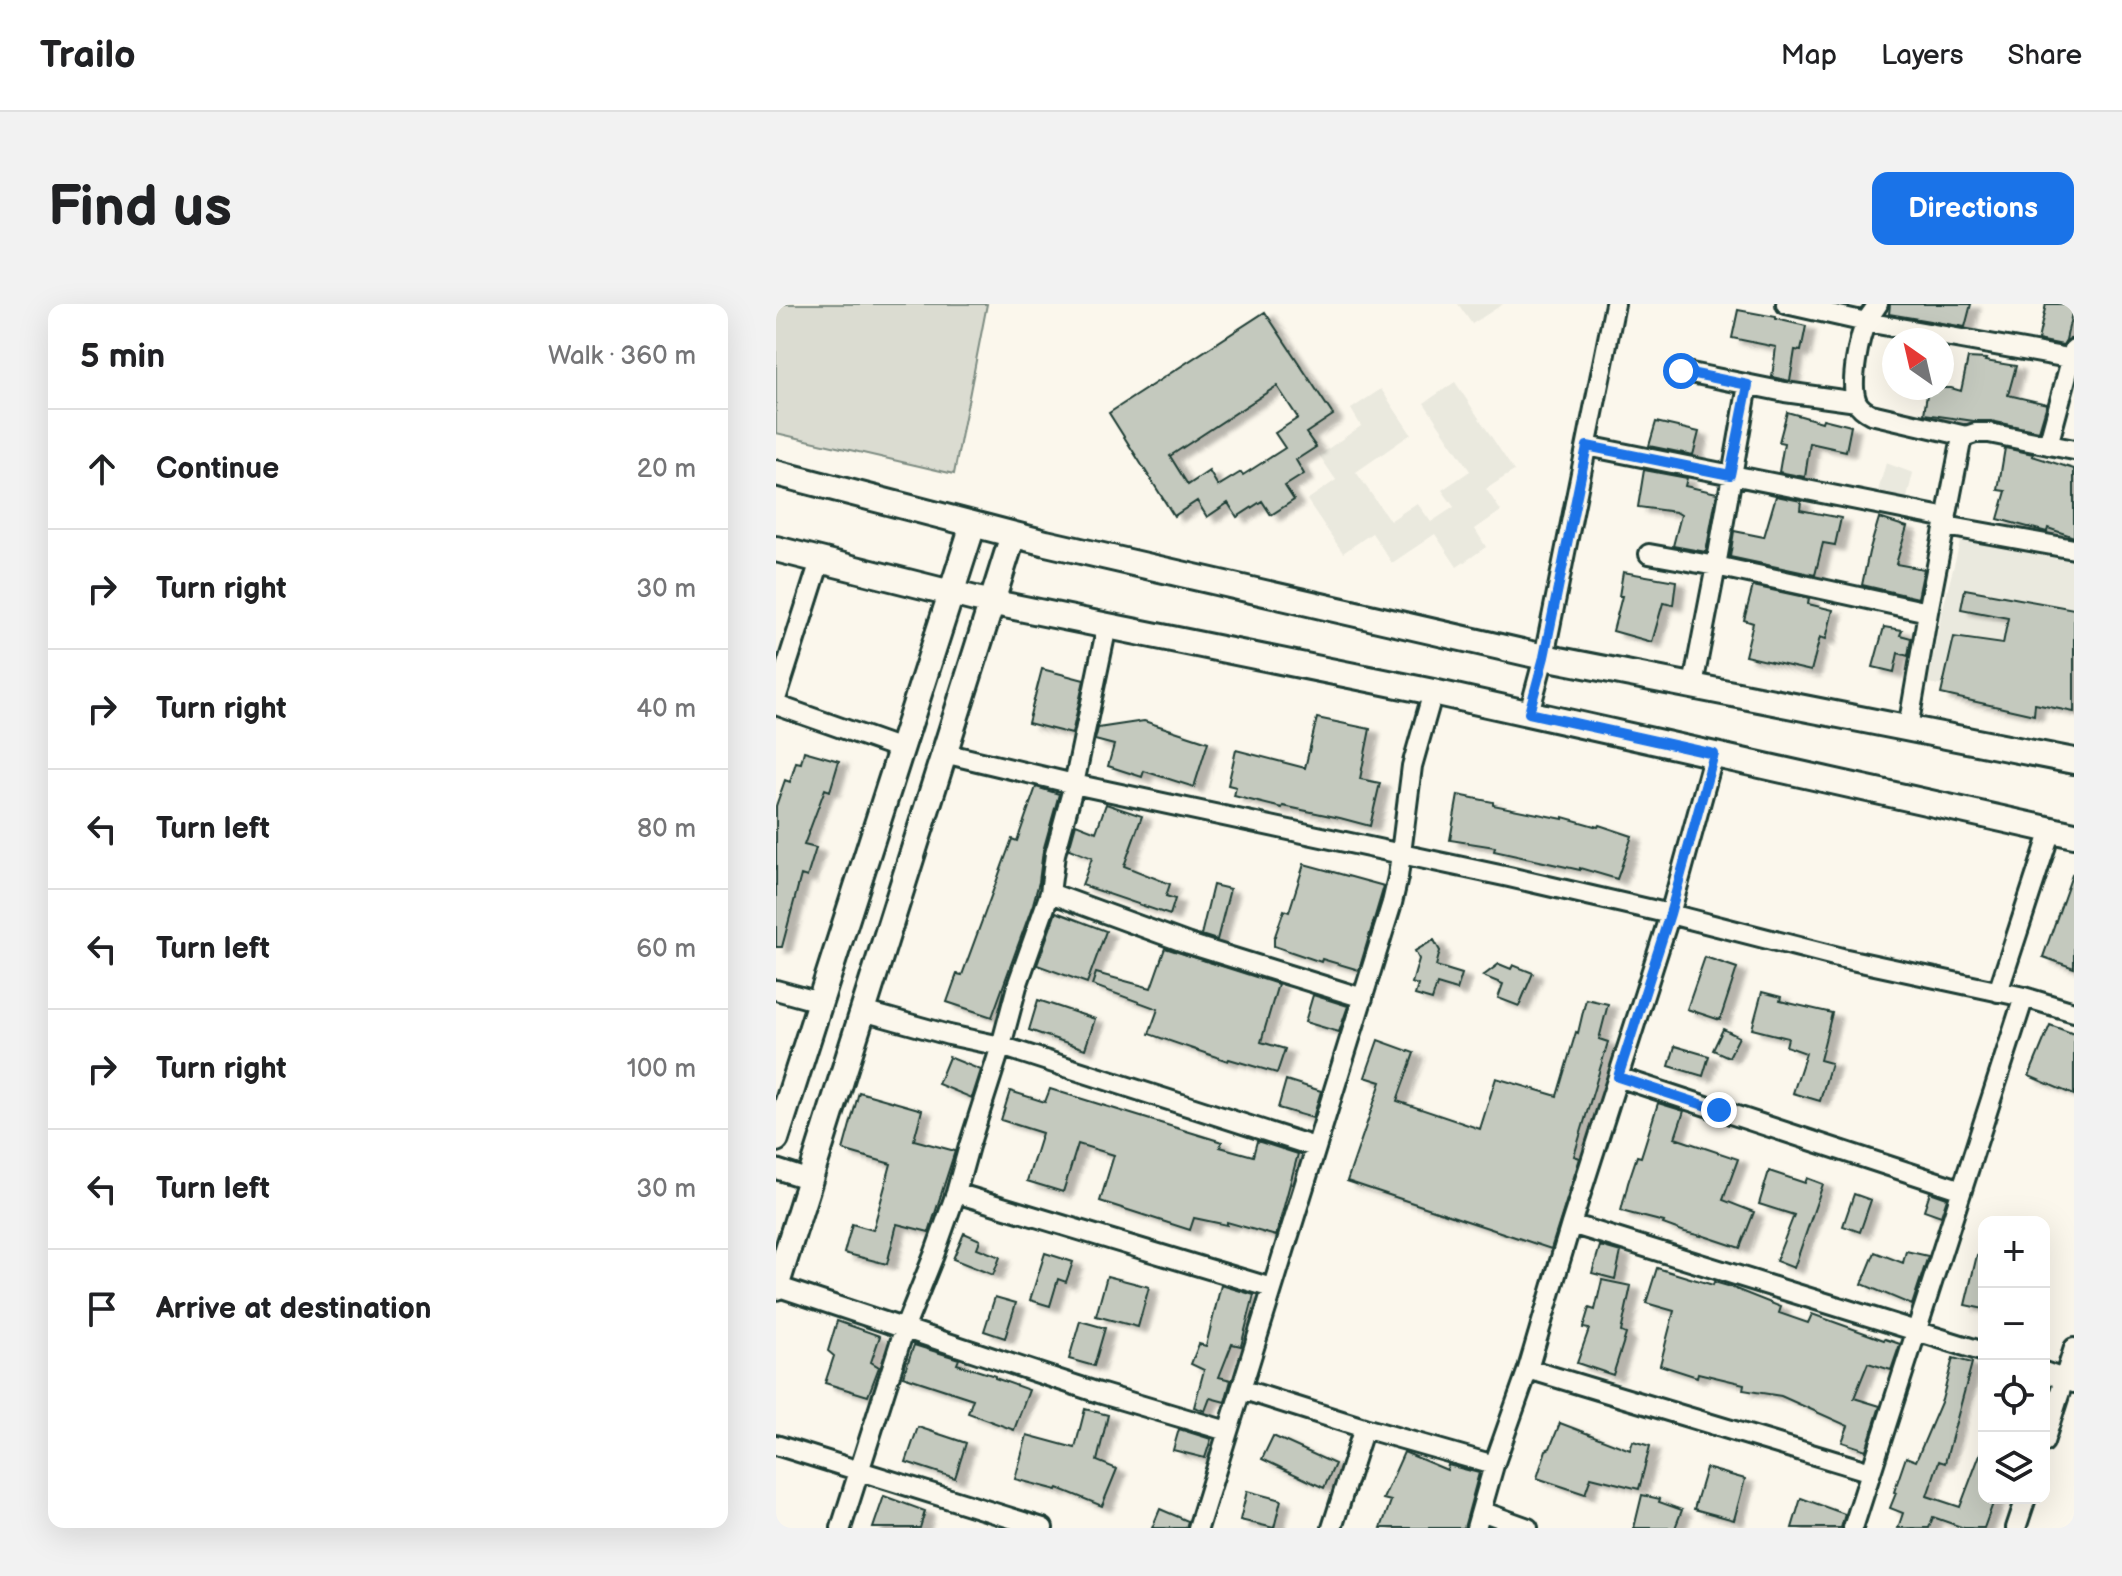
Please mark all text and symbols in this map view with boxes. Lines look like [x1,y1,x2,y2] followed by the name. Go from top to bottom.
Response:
[40,33,136,78] text: Trailo
[1781,39,1837,72] text: Map
[1881,39,1964,72] text: Layers
[2008,39,2082,72] text: Share
[1872,172,2074,245] button: Directions
[48,175,232,242] text: Find us
[1882,328,1954,400] north arrow
[80,336,165,377] text: 5 min
[548,341,696,372] text: Walk · 360 m
[1663,353,1699,389] route start
[80,447,124,491] icon: ahead
[156,451,279,487] text: Continue
[637,454,696,485] text: 20 m
[80,567,124,611] icon: right
[156,571,287,607] text: Turn right
[636,574,696,605] text: 30 m
[80,687,124,731] icon: right
[156,691,287,727] text: Turn right
[636,694,696,725] text: 40 m
[80,807,124,851] icon: left
[156,811,270,847] text: Turn left
[637,814,696,845] text: 80 m
[80,927,124,971] icon: left
[156,931,270,967] text: Turn left
[636,934,696,965] text: 60 m
[80,1047,124,1091] icon: right
[156,1051,287,1087] text: Turn right
[627,1054,696,1085] text: 100 m
[1701,1092,1737,1128] route end
[80,1167,124,1211] icon: left
[156,1171,270,1207] text: Turn left
[636,1174,696,1205] text: 30 m
[1978,1216,2050,1504] map controls
[1978,1216,2050,1288] button: +
[80,1287,124,1331] icon: arrive
[1978,1288,2050,1360] button: −
[156,1291,432,1327] text: Arrive at destination
[1978,1360,2050,1432] button: locate
[1978,1432,2050,1504] button: layers

